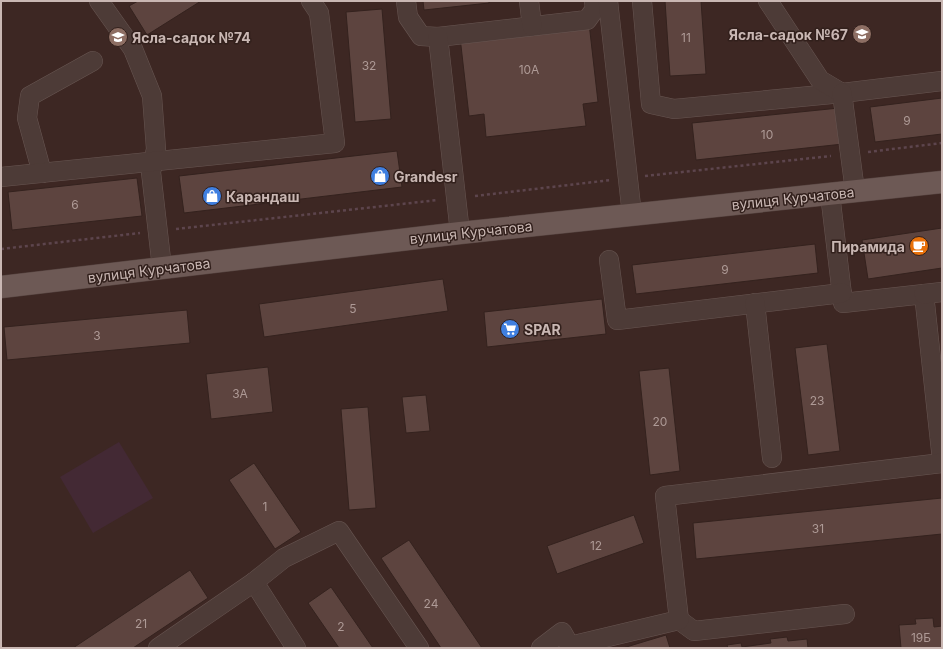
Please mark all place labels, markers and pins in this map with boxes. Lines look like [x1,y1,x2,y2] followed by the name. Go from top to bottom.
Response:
[851,23,873,45] school or university icon: Ясла-садок №67
[107,26,129,48] school or university icon: Ясла-садок №74
[729,26,848,43] place label: Ясла-садок №67
[132,29,251,46] place label: Ясла-садок №74
[369,165,391,187] shop icon: Grandesr
[394,168,458,185] place label: Grandesr
[201,185,223,207] shop icon: Карандаш
[226,188,300,205] place label: Карандаш
[908,235,930,257] cafe icon: Пирамида
[831,238,905,255] place label: Пирамида
[499,318,521,340] supermarket icon: SPAR
[524,321,561,338] place label: SPAR

